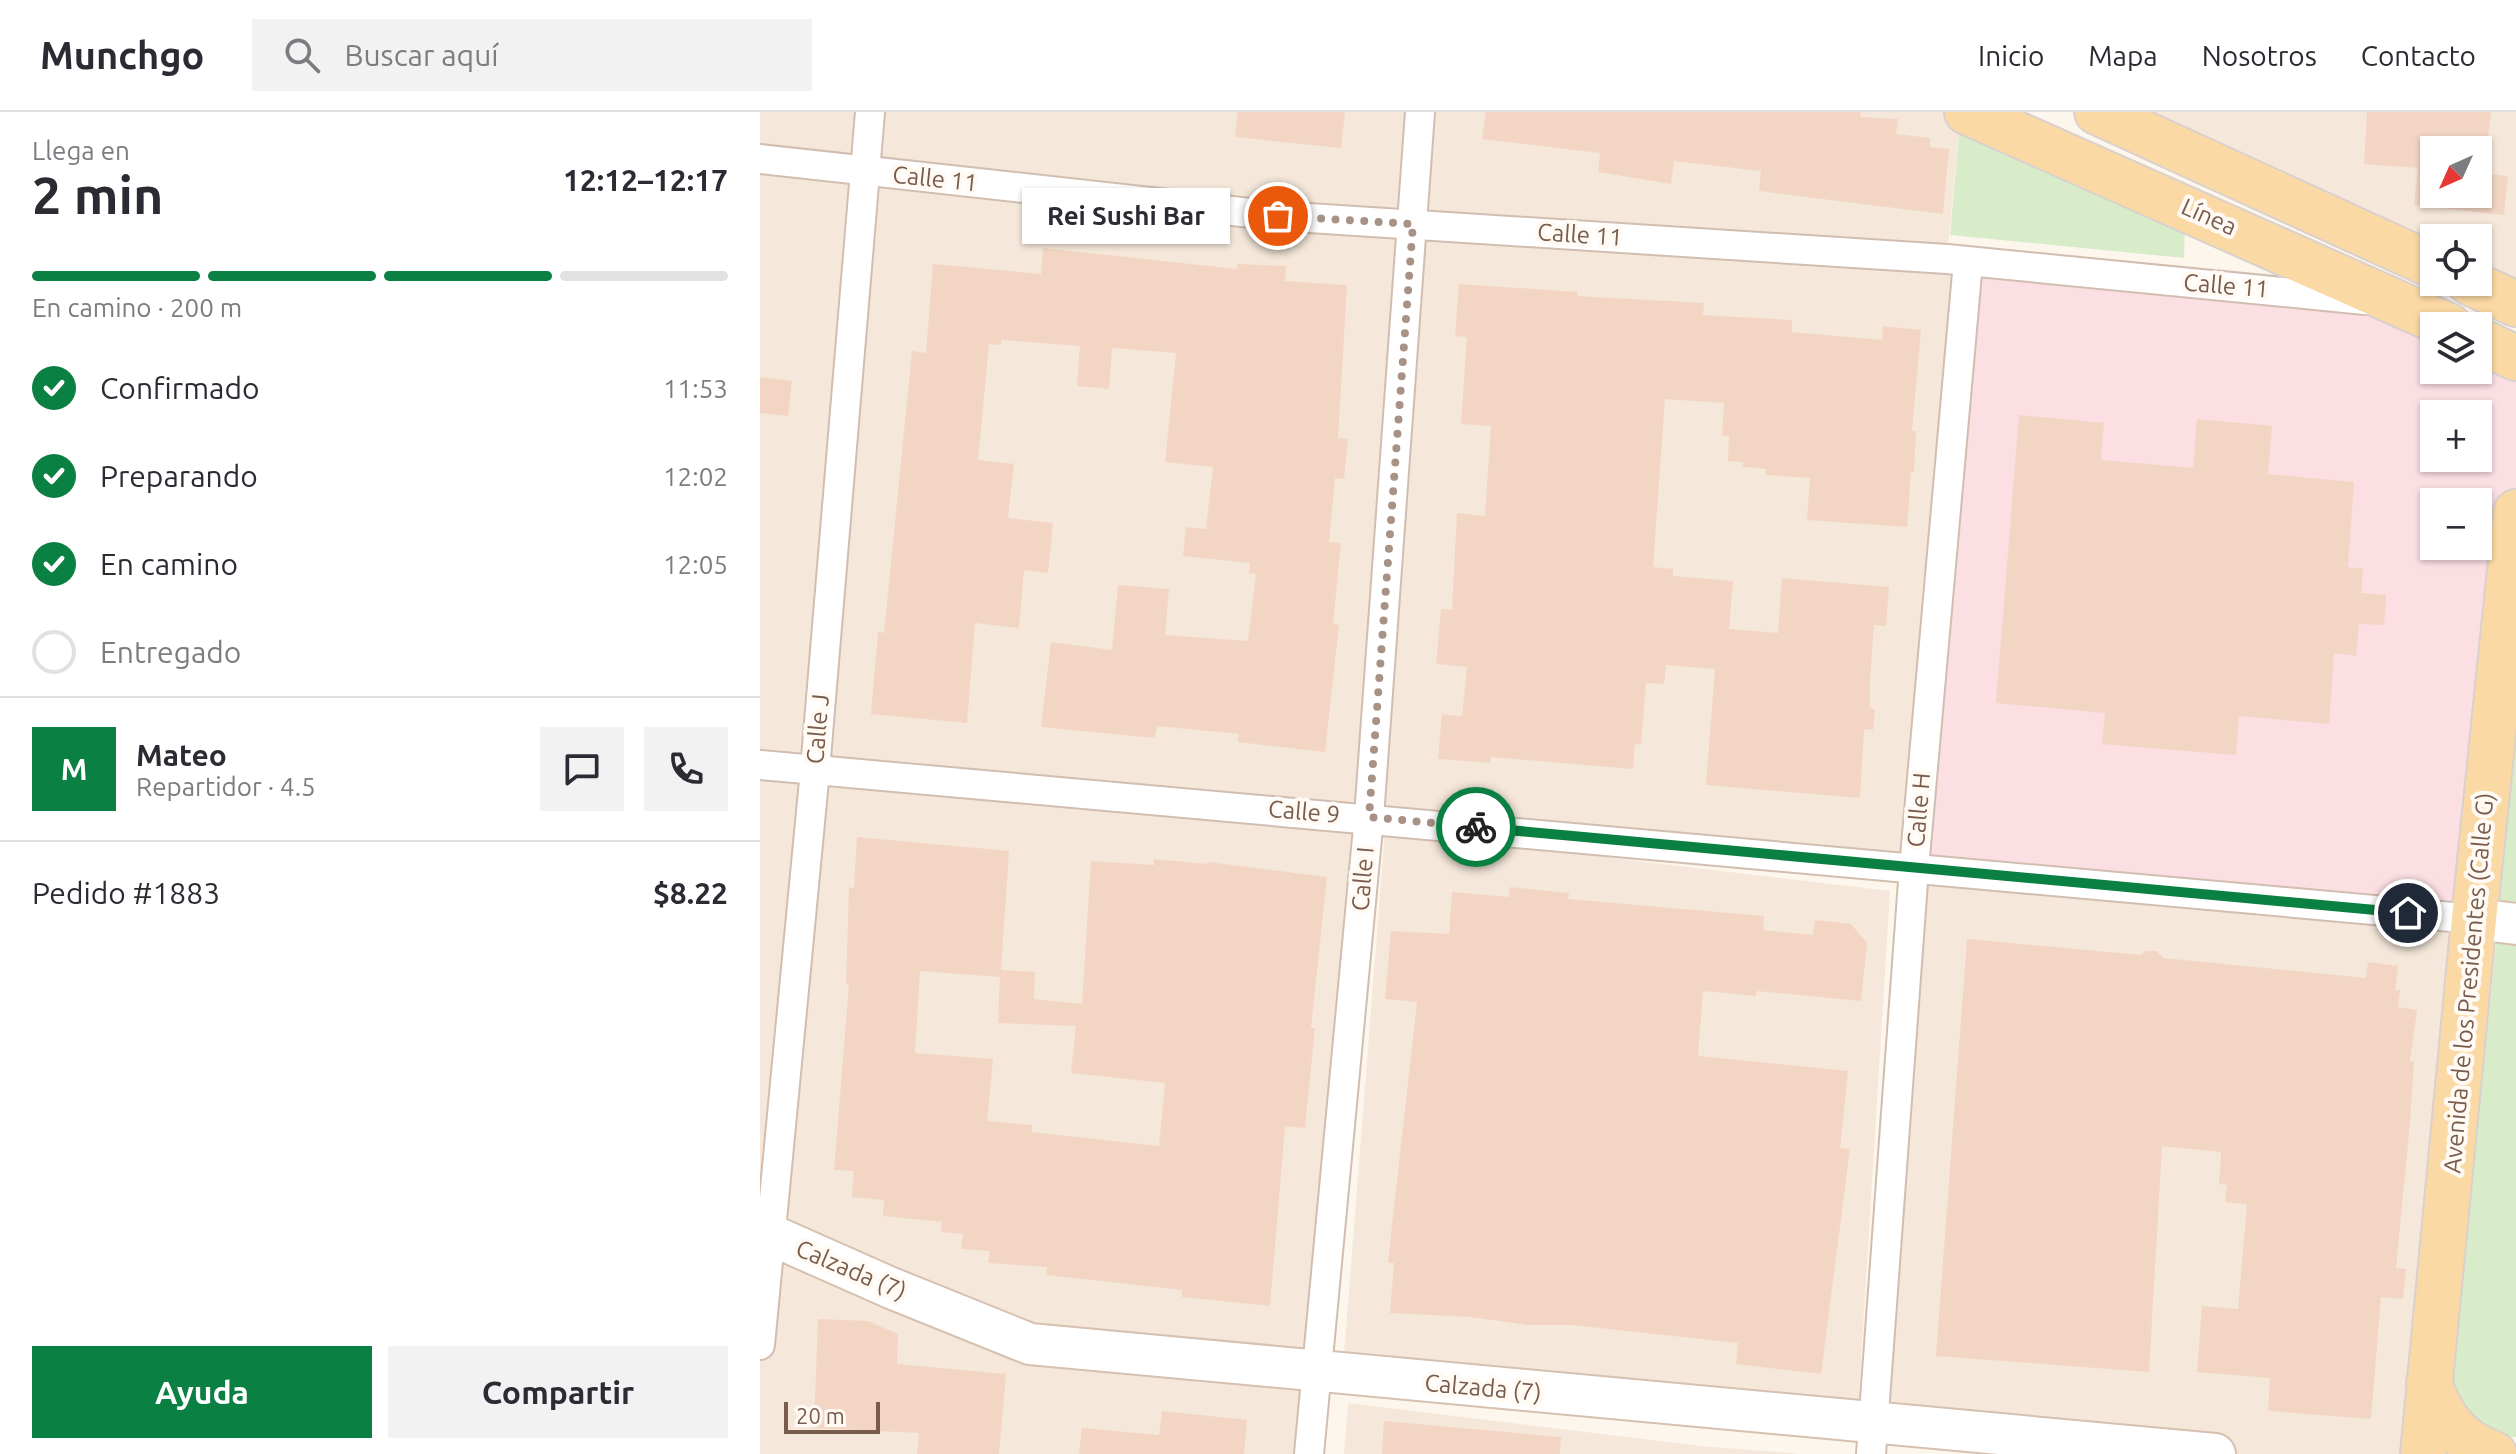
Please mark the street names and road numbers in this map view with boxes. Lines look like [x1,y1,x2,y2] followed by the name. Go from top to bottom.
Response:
[891,161,979,196] street label: Calle 11
[2178,193,2241,241] street label: Línea
[1536,218,1624,251] street label: Calle 11
[2182,268,2270,303] street label: Calle 11
[801,693,834,765] street label: Calle J
[1902,771,1935,849] street label: Calle H
[2438,791,2499,1174] street label: Avenida de los Presidentes (Calle G)
[1267,795,1341,828] street label: Calle 9
[1346,846,1379,912] street label: Calle I
[792,1234,910,1305] street label: Calzada (7)
[1423,1369,1543,1406] street label: Calzada (7)

